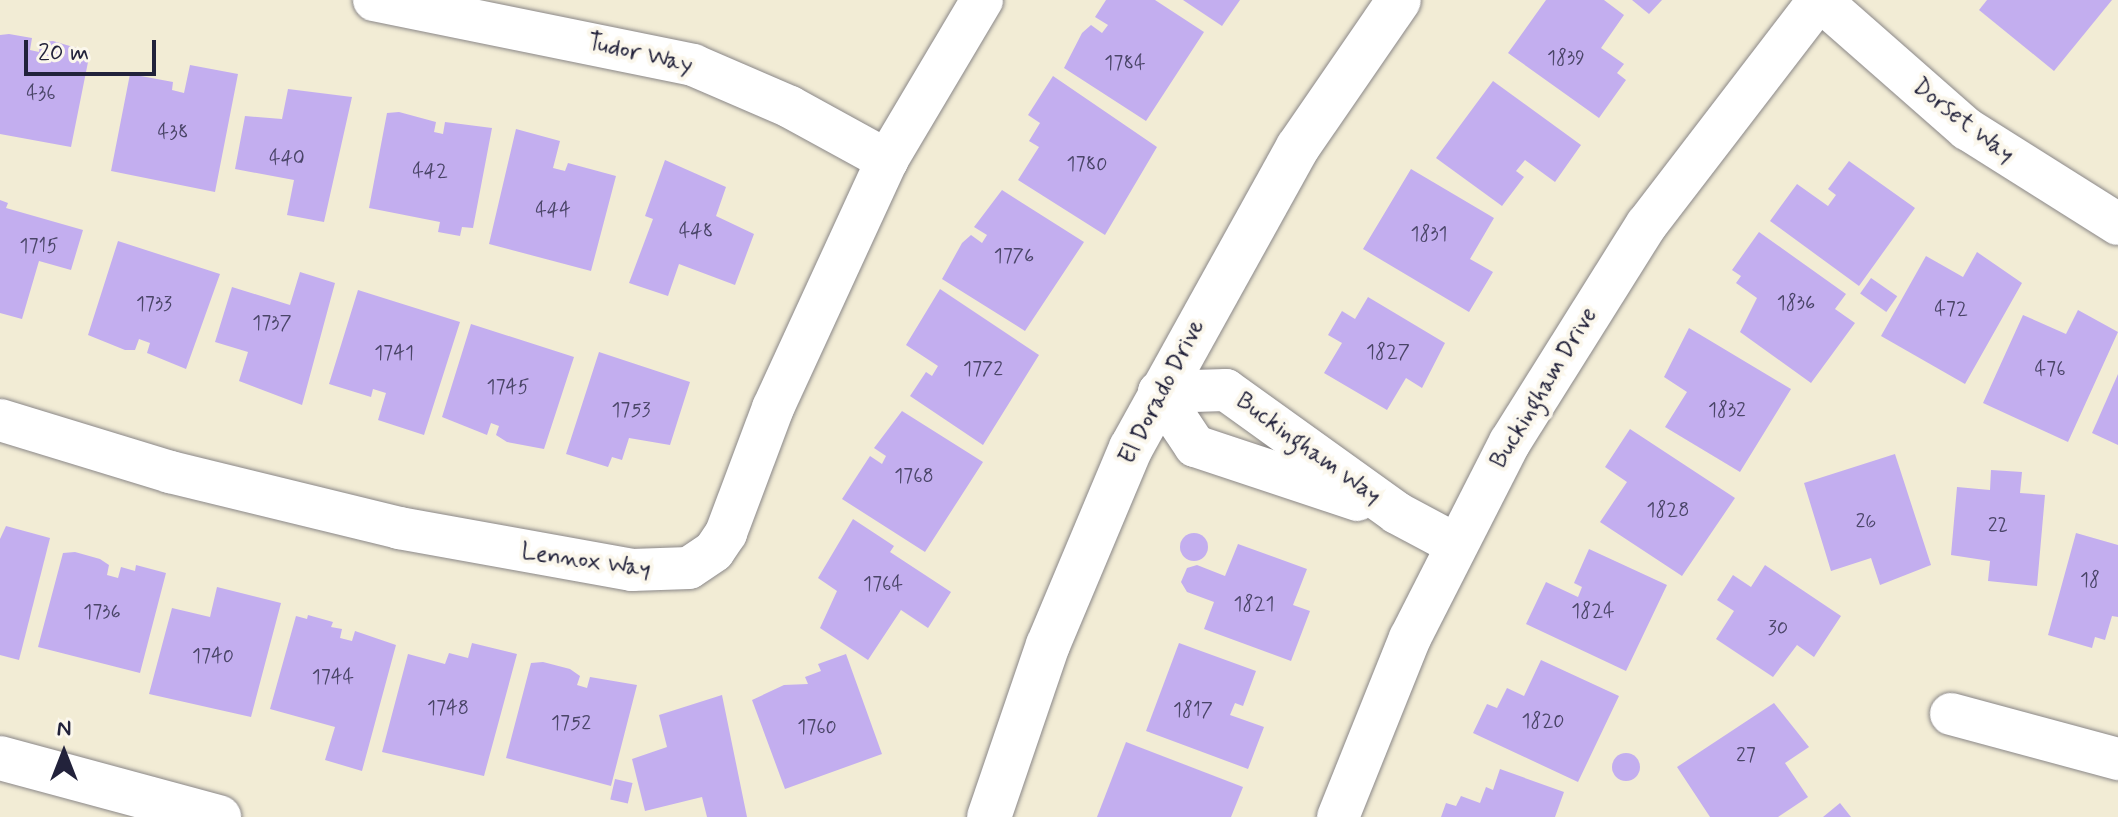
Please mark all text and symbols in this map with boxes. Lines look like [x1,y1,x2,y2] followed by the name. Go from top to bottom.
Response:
[28,24,160,74] scale bar
[585,28,695,80] street label: Tudor Way
[38,38,89,69] text: 20 m
[1547,46,1585,70] house number: 1839
[1104,51,1146,75] house number: 1784
[1905,72,2021,170] street label: Dorset Way
[26,81,56,105] house number: 436
[158,120,188,144] house number: 438
[269,146,305,170] house number: 440
[1067,152,1107,176] house number: 1780
[412,159,448,183] house number: 442
[535,198,571,222] house number: 444
[679,219,713,243] house number: 448
[1411,222,1447,246] house number: 1831
[20,234,58,258] house number: 1715
[994,244,1034,268] house number: 1776
[1777,291,1815,315] house number: 1836
[136,292,172,316] house number: 1733
[1934,297,1968,321] house number: 472
[1485,303,1603,473] street label: Buckingham Drive
[252,311,292,335] house number: 1737
[1114,316,1210,468] street label: El Dorado Drive
[1366,340,1410,364] house number: 1827
[374,341,414,365] house number: 1741
[963,357,1003,381] house number: 1772
[2034,357,2066,381] house number: 476
[487,375,529,399] house number: 1745
[1229,386,1387,512] street label: Buckingham Way
[611,398,651,422] house number: 1753
[1708,398,1746,422] house number: 1832
[894,464,934,488] house number: 1768
[1646,498,1690,522] house number: 1828
[1856,509,1876,533] house number: 26
[1988,513,2008,537] house number: 22
[518,537,654,585] street label: Lennox Way
[2080,568,2100,592] house number: 18
[863,572,903,596] house number: 1764
[1234,592,1274,616] house number: 1821
[1571,599,1615,623] house number: 1824
[83,600,121,624] house number: 1736
[1768,616,1788,640] house number: 30
[192,644,234,668] house number: 1740
[312,665,354,689] house number: 1744
[427,696,469,720] house number: 1748
[1173,698,1213,722] house number: 1817
[1522,709,1564,733] house number: 1820
[551,711,591,735] house number: 1752
[24,713,104,793] north arrow
[57,715,71,743] text: N
[797,715,837,739] house number: 1760
[1736,743,1756,767] house number: 27

